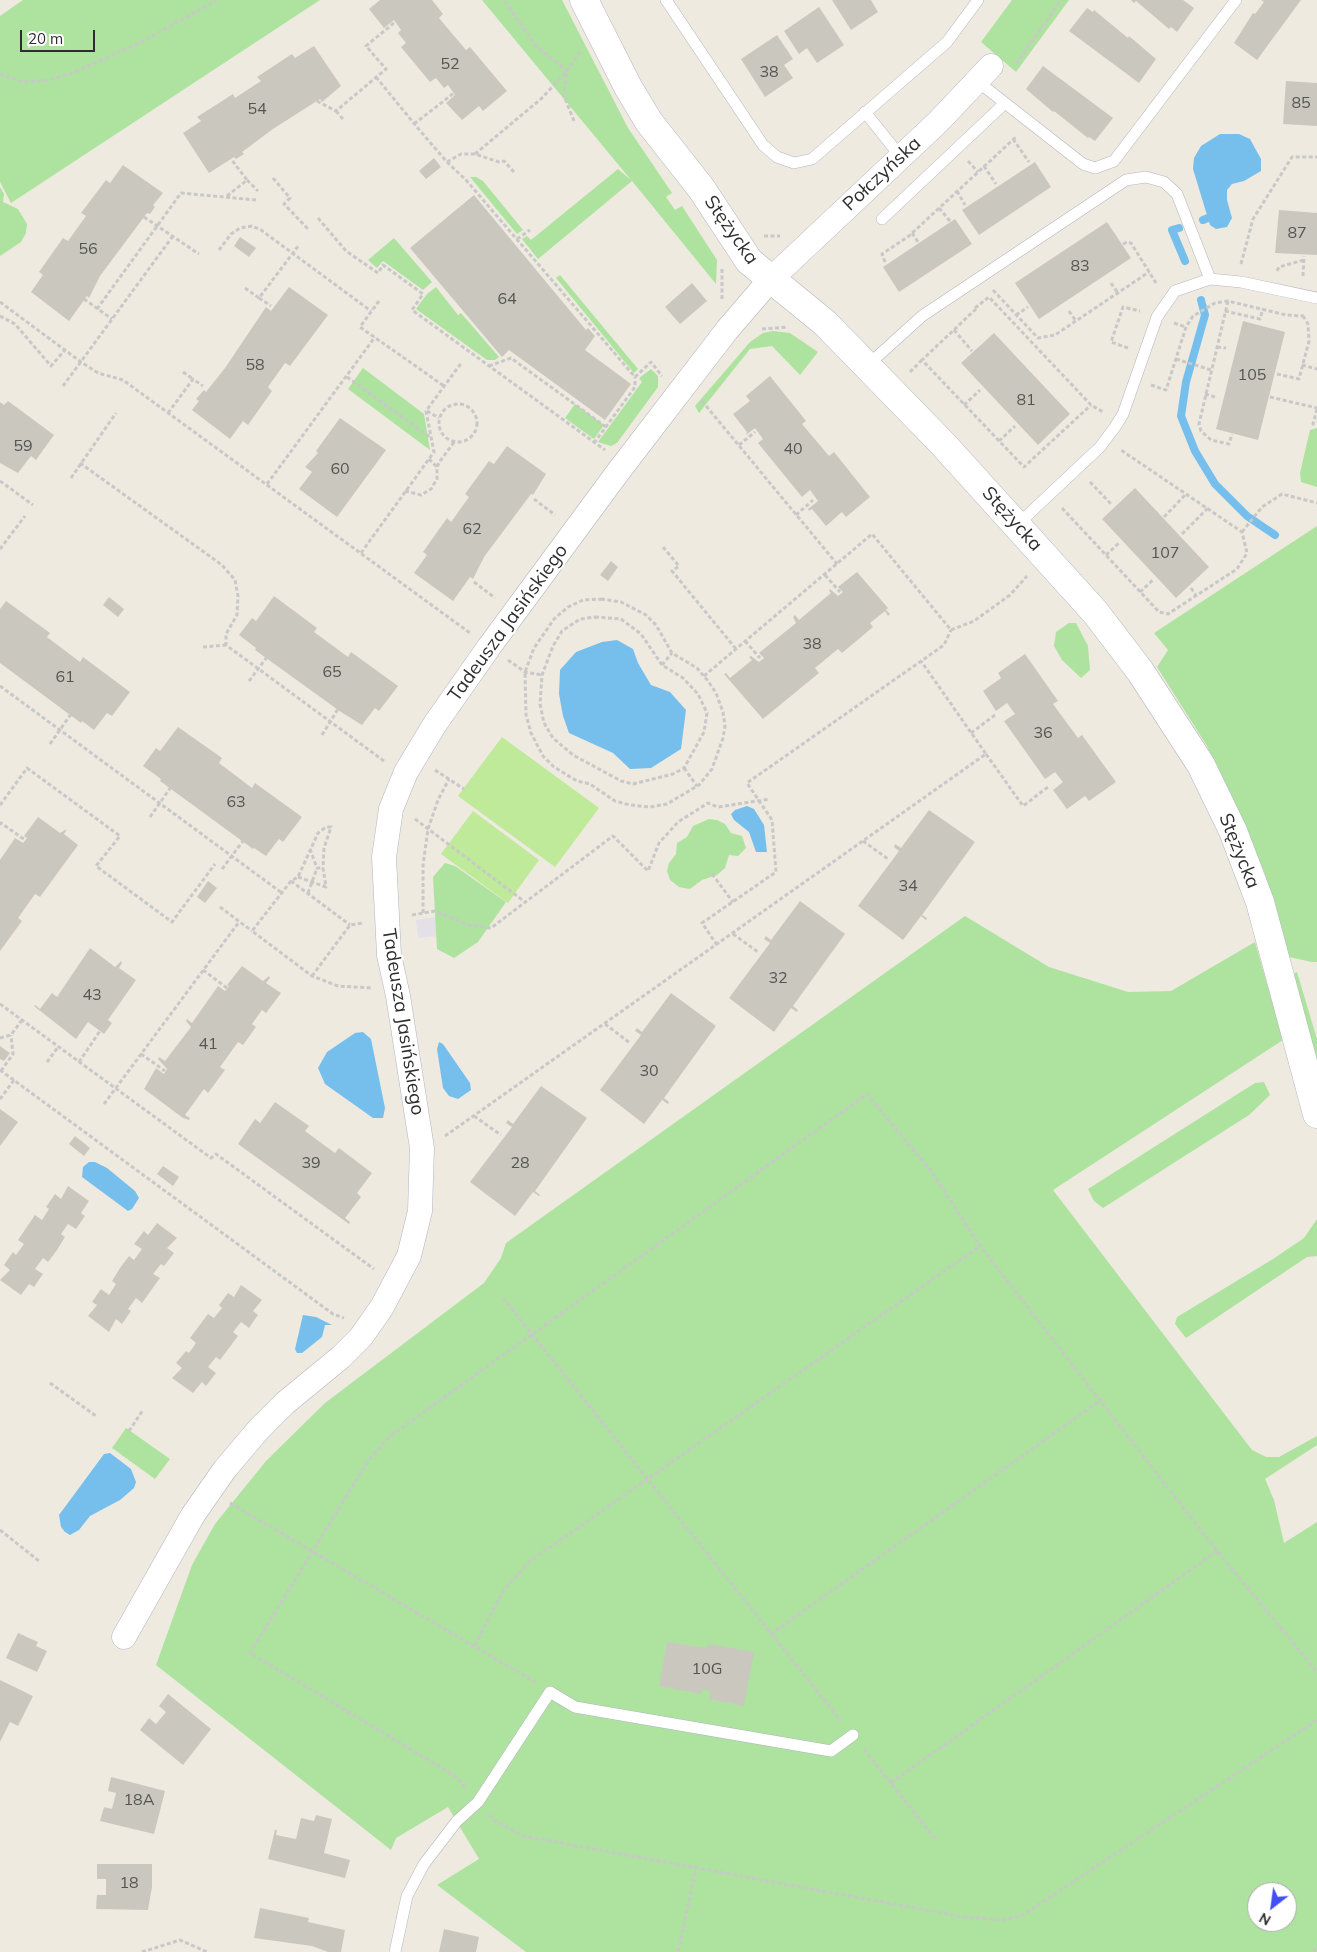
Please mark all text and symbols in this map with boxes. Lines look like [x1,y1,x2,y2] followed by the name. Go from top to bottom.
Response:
[22,20,98,52] scale bar
[28,29,63,48] text: 20 m
[440,54,460,74] house number: 52
[759,62,779,82] house number: 38
[1291,93,1311,113] house number: 85
[247,99,267,119] house number: 54
[838,132,926,216] street label: Połczyńska
[699,191,763,269] street label: Stężycka
[1287,223,1307,243] house number: 87
[78,239,98,259] house number: 56
[1070,256,1090,276] house number: 83
[497,289,517,309] house number: 64
[245,355,265,375] house number: 58
[1238,365,1266,385] house number: 105
[1016,390,1036,410] house number: 81
[13,436,33,456] house number: 59
[783,439,803,459] house number: 40
[330,459,350,479] house number: 60
[977,482,1047,556] street label: Stężycka
[462,519,482,539] house number: 62
[443,540,573,706] street label: Tadeusza Jasińskiego
[1151,543,1179,563] house number: 107
[802,634,822,654] house number: 38
[322,662,342,682] house number: 65
[55,667,75,687] house number: 61
[1033,723,1053,743] house number: 36
[226,792,246,812] house number: 63
[1214,810,1264,892] street label: Stężycka
[898,876,918,896] house number: 34
[377,927,429,1117] street label: Tadeusza Jasińskiego
[768,968,788,988] house number: 32
[82,985,102,1005] house number: 43
[198,1034,218,1054] house number: 41
[639,1061,659,1081] house number: 30
[301,1153,321,1173] house number: 39
[510,1153,530,1173] house number: 28
[692,1659,722,1679] house number: 10G
[124,1790,154,1810] house number: 18A
[119,1873,139,1893] house number: 18
[1247,1882,1297,1932] north arrow
[1256,1909,1274,1930] text: N

